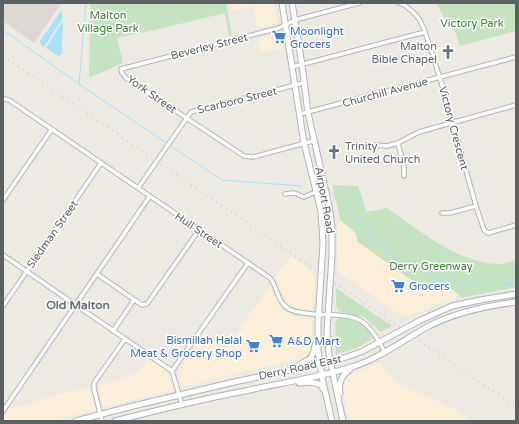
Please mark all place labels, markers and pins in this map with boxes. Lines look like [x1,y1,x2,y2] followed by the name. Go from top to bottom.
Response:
[290,25,344,51] place label: Moonlight Grocers
[271,29,287,45] supermarket icon: Moonlight Grocers
[372,40,437,66] place label: Malton Bible Chapel
[440,44,456,60] church icon: Malton Bible Chapel
[345,140,420,166] place label: Trinity United Church
[326,144,342,160] church icon: Trinity United Church
[390,278,406,294] supermarket icon: Grocers
[409,280,450,293] place label: Grocers
[268,333,284,349] supermarket icon: A&D Mart
[130,334,242,360] place label: Bismillah Halal Meat & Grocery Shop
[287,335,340,348] place label: A&D Mart
[245,338,261,354] supermarket icon: Bismillah Halal Meat & Grocery Shop

